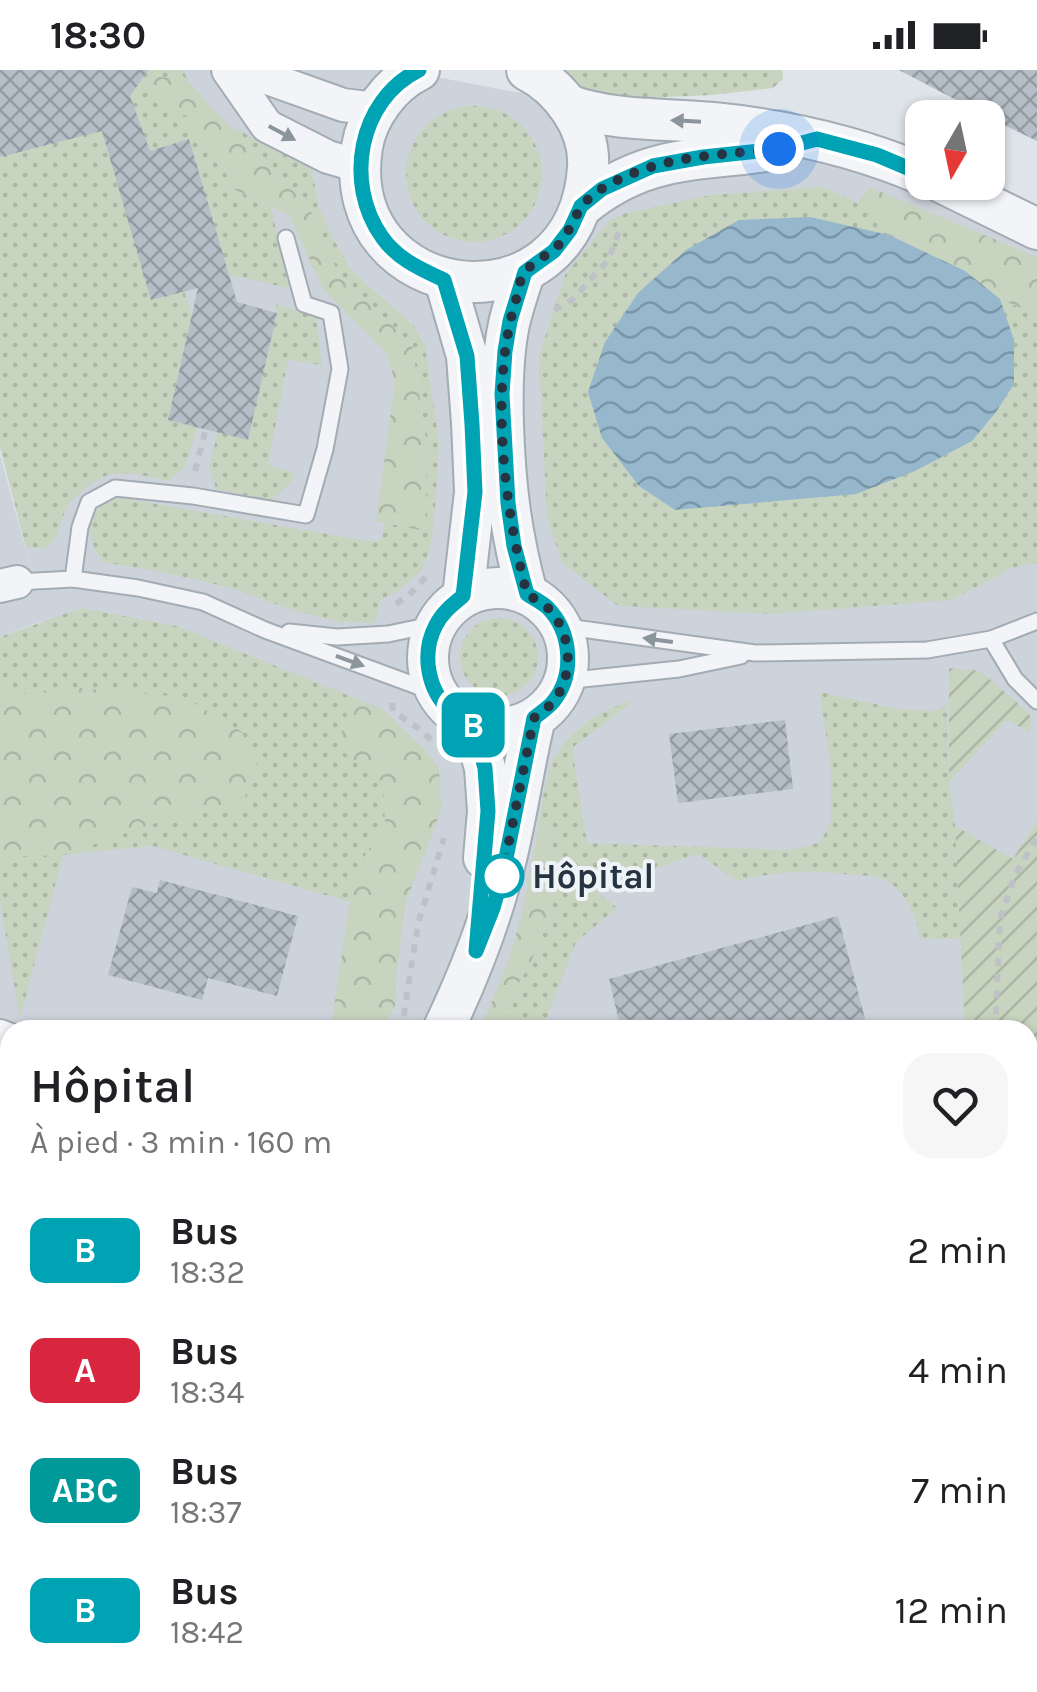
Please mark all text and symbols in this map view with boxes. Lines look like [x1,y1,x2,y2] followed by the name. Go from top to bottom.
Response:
[50,13,146,58] text: 18:30
[905,100,1005,200] north arrow
[905,100,1005,200] map controls
[669,113,701,129] one-way arrow
[267,124,296,141] one-way arrow
[754,124,804,174] your location
[642,631,674,647] one-way arrow
[336,654,366,669] one-way arrow
[440,692,506,758] line badge: B
[462,705,484,746] text: B
[481,855,523,897] marker: Hôpital
[532,856,654,897] place label: Hôpital
[903,1053,1008,1158] button: heart
[30,1058,195,1114] text: Hôpital
[30,1124,332,1161] text: À pied · 3 min · 160 m
[170,1209,239,1254] text: Bus
[907,1228,1008,1273] text: 2 min
[74,1230,96,1271] text: B
[170,1254,245,1291] text: 18:32
[170,1329,239,1374] text: Bus
[908,1348,1008,1393] text: 4 min
[74,1350,96,1391] text: A
[170,1374,244,1411] text: 18:34
[170,1449,239,1494] text: Bus
[911,1468,1008,1513] text: 7 min
[52,1470,118,1511] text: ABC
[170,1494,242,1531] text: 18:37
[170,1569,239,1614] text: Bus
[895,1588,1008,1633] text: 12 min
[74,1590,96,1631] text: B
[170,1614,244,1651] text: 18:42

